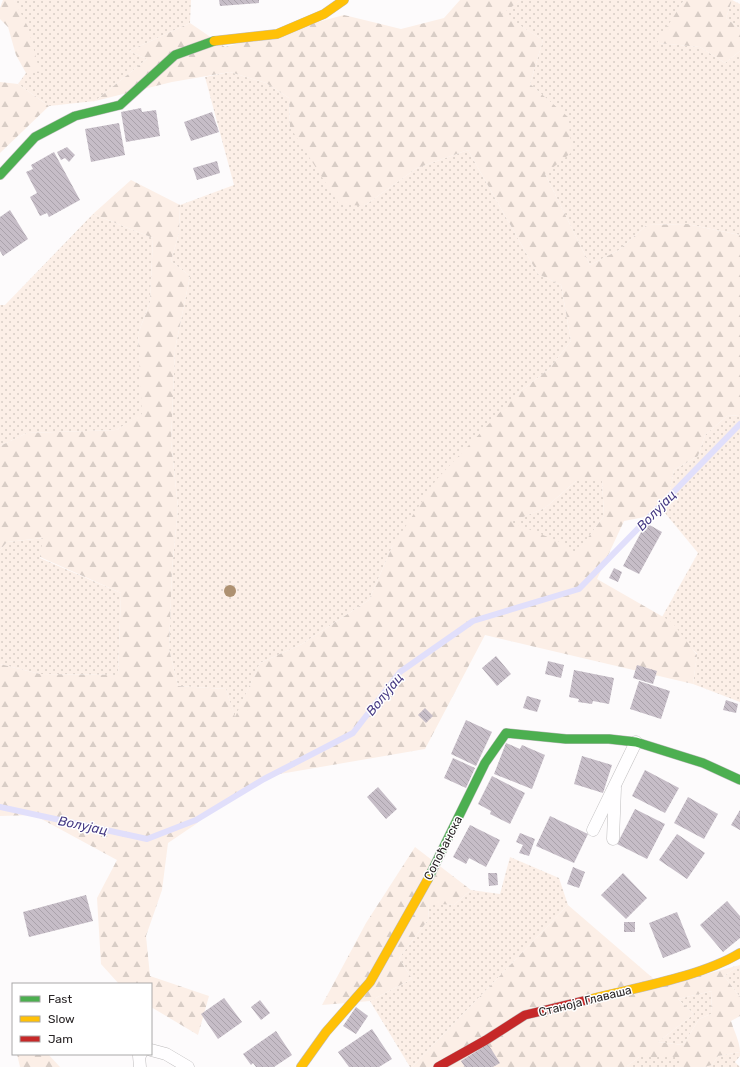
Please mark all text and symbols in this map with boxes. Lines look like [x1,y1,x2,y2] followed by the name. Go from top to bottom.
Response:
[634,487,679,534] water label: Волујац
[363,670,406,718] water label: Волујац
[57,813,109,838] water label: Волујац
[421,814,465,882] street label: Сопоћанска
[12,983,152,1055] legend
[537,983,633,1019] street label: Станоја Главаша
[48,992,72,1006] text: Fast
[48,1012,75,1026] text: Slow
[48,1032,73,1046] text: Jam

